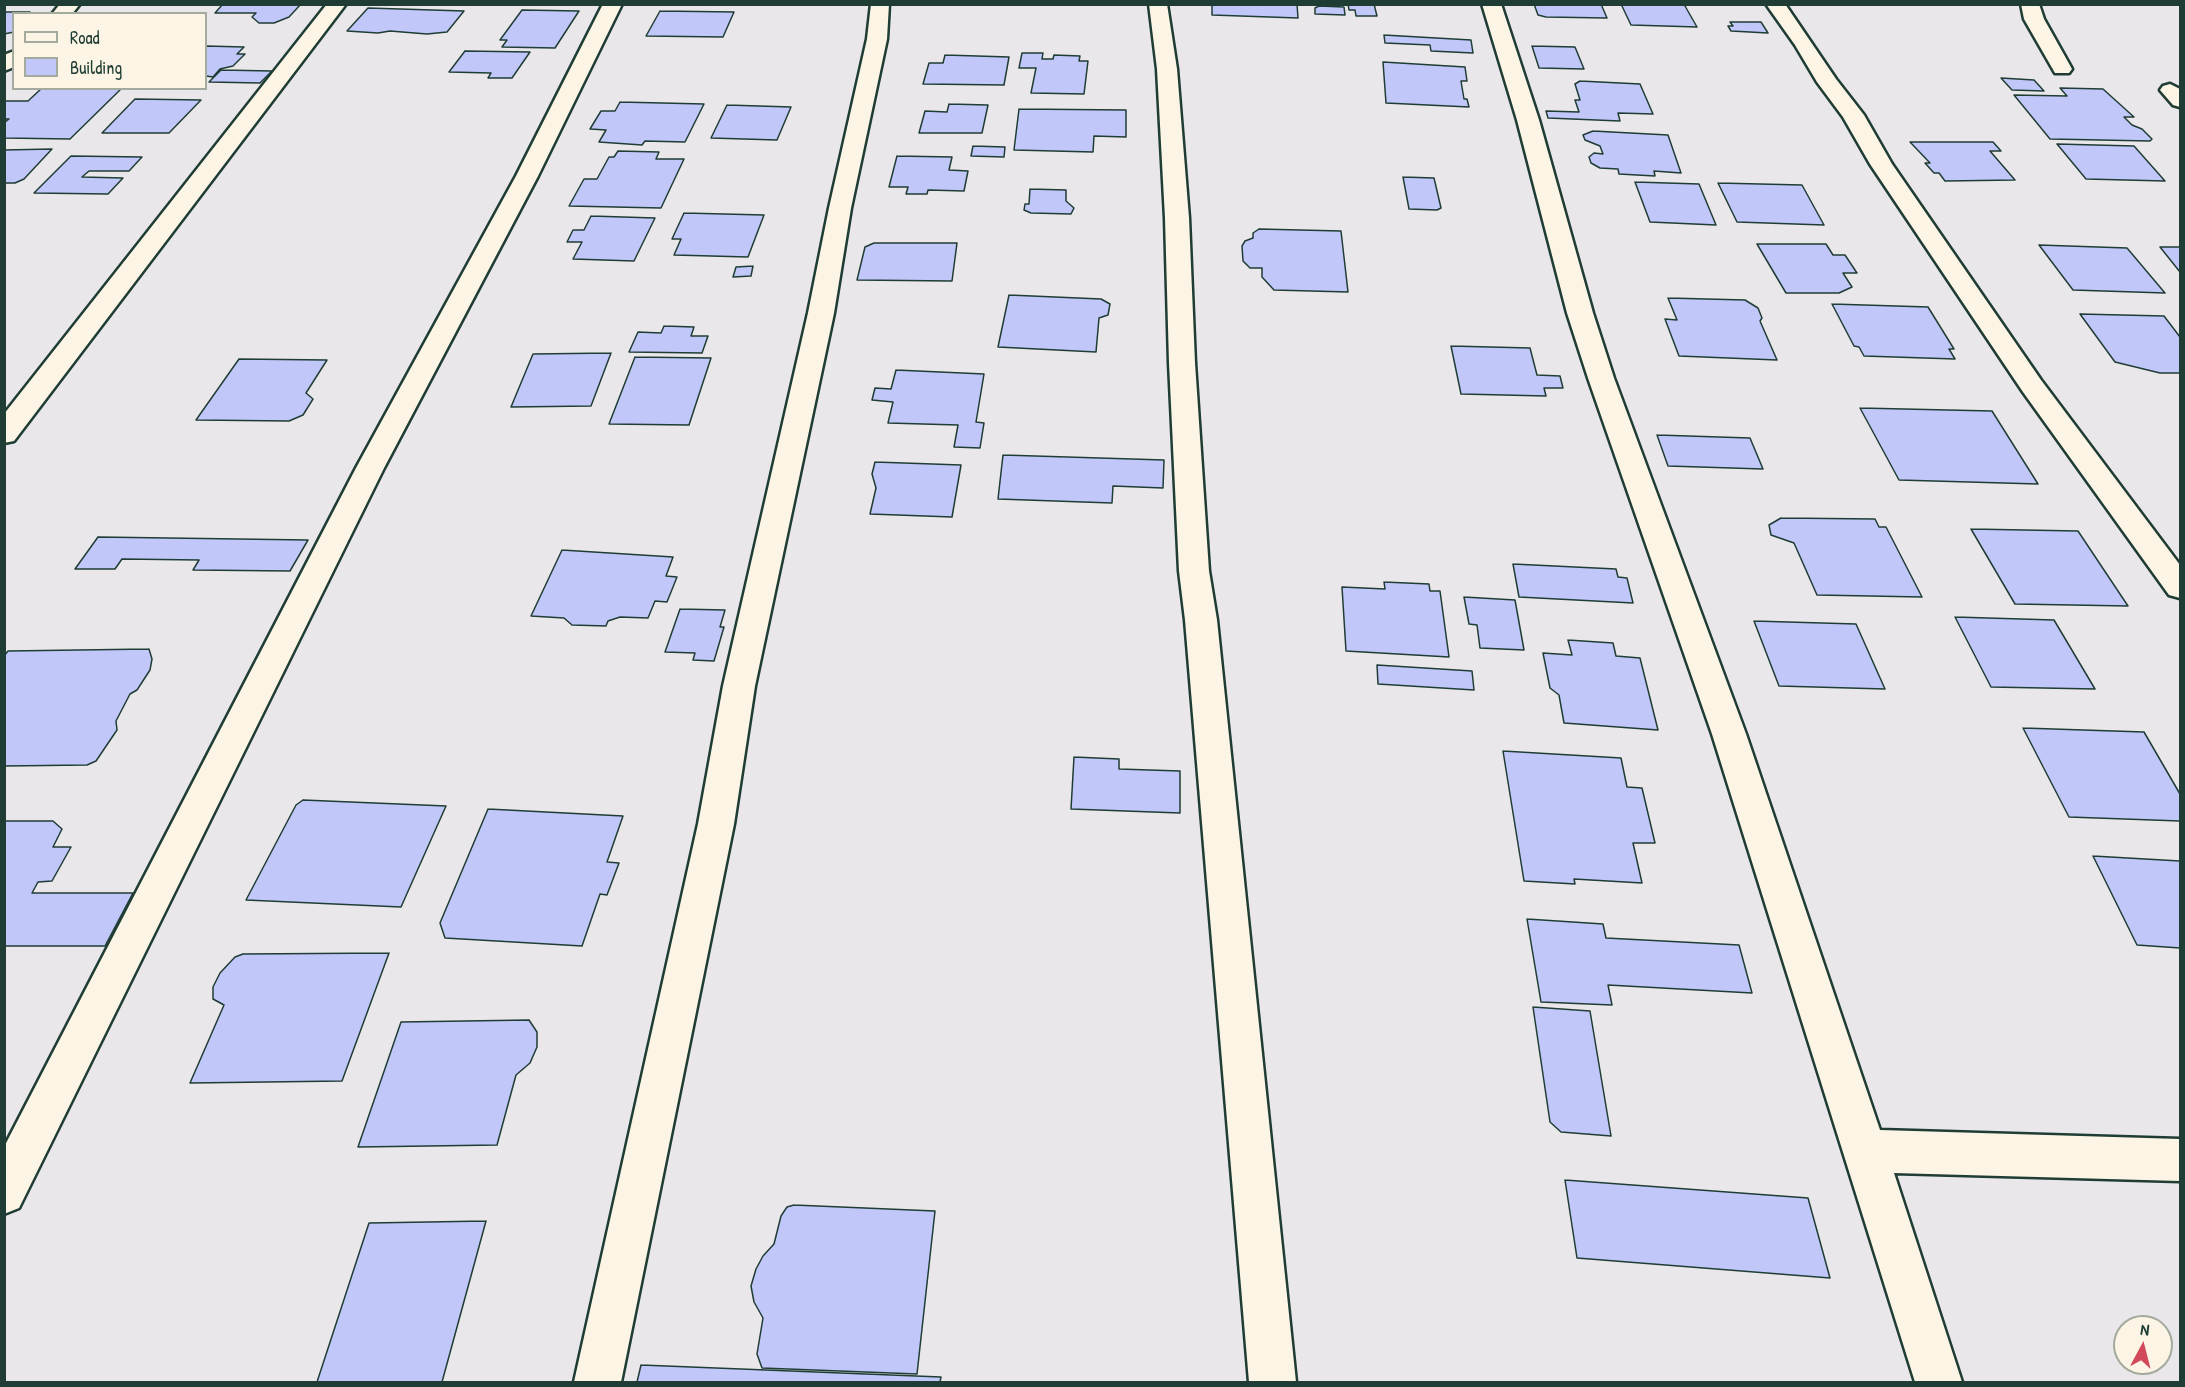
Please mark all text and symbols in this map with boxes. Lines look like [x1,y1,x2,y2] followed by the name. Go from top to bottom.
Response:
[12,12,207,90] legend
[70,25,100,50] text: Road
[70,55,122,80] text: Building
[2113,1315,2173,1375] north arrow
[2139,1318,2151,1341] text: N

